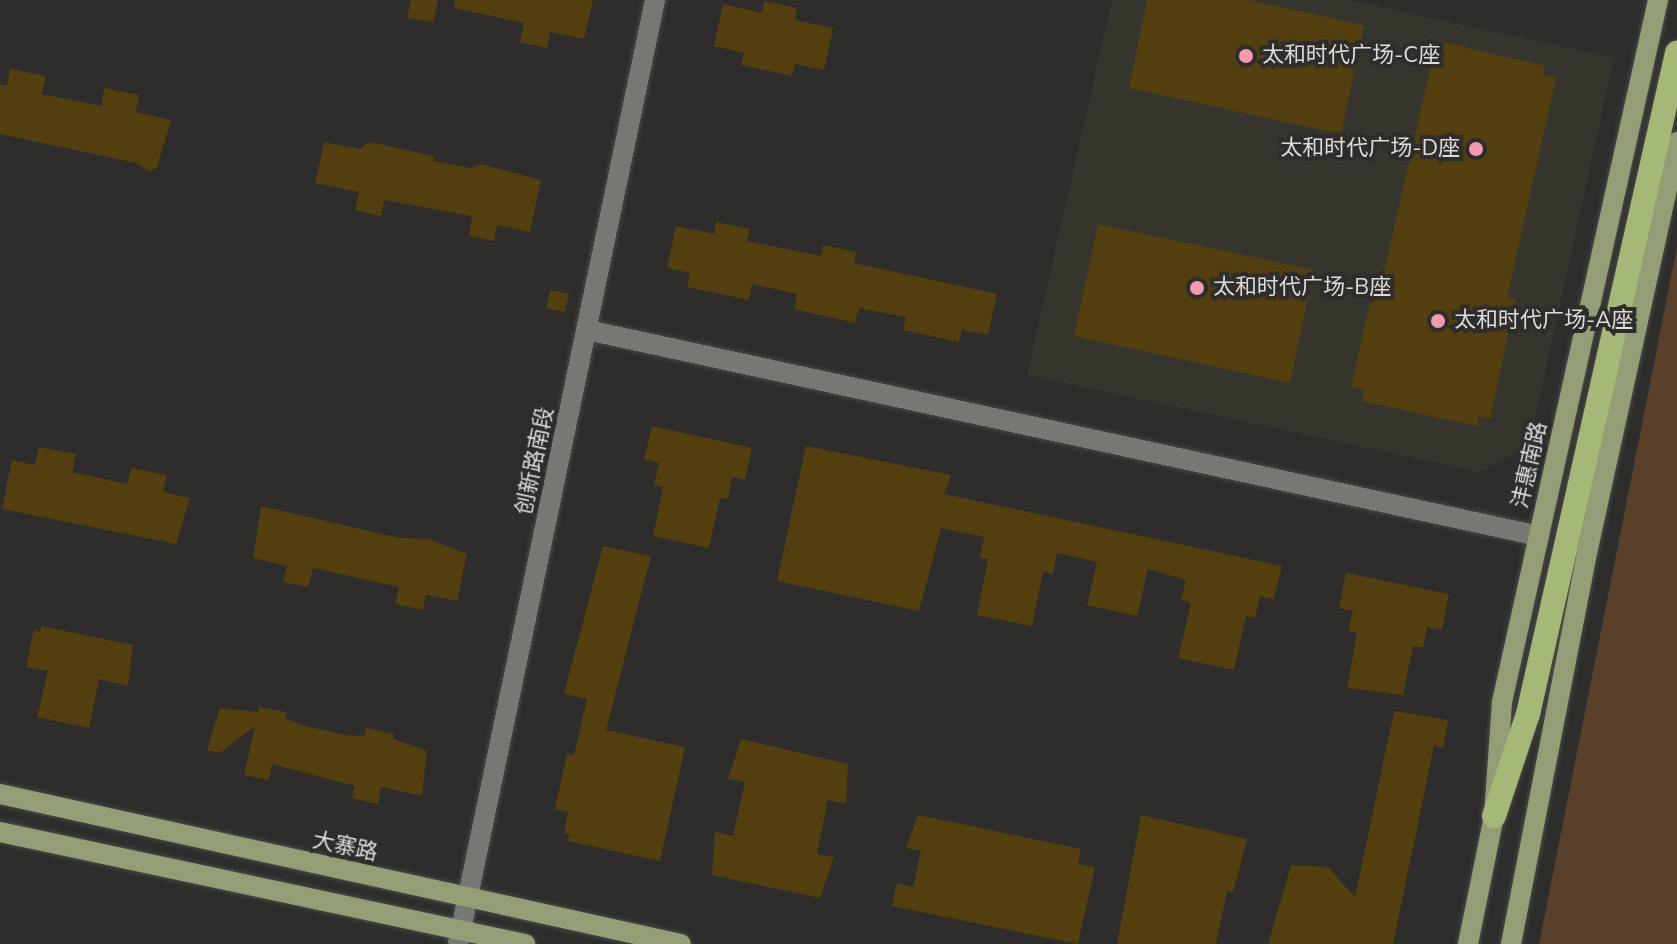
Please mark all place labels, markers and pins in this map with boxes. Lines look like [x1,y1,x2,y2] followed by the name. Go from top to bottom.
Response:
[1262,43,1440,69] place label: 太和时代广场-C座
[1237,47,1255,65] marker: 太和时代广场-C座
[1280,136,1460,162] place label: 太和时代广场-D座
[1467,140,1485,158] marker: 太和时代广场-D座
[1213,275,1391,301] place label: 太和时代广场-B座
[1188,279,1206,297] marker: 太和时代广场-B座
[1454,308,1633,334] place label: 太和时代广场-A座
[1429,312,1447,330] marker: 太和时代广场-A座

